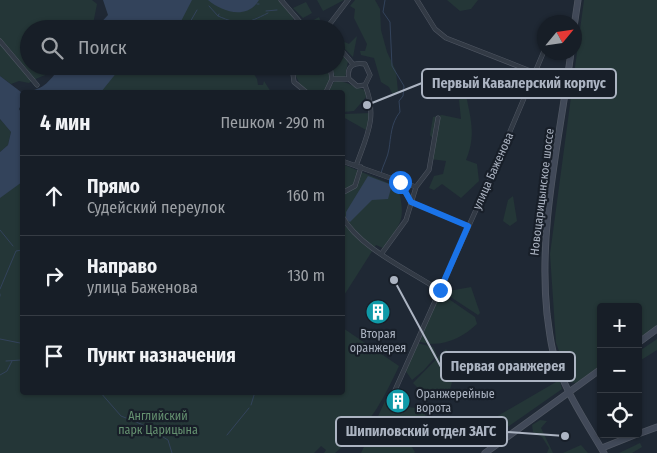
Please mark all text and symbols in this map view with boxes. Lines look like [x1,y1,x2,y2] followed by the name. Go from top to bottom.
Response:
[537,15,582,60] north arrow
[20,20,345,75] search box
[38,34,66,62] icon: search
[78,36,127,59] text: Поиск
[422,69,616,98] callout: Первый Кавалерский корпус
[432,75,607,92] text: Первый Кавалерский корпус
[40,110,90,136] text: 4 мин
[220,113,325,132] text: Пешком · 290 m
[527,128,557,256] street label: Новоцарицынское шоссе
[470,130,516,212] street label: улица Баженова
[389,171,412,194] route start
[87,175,140,198] text: Прямо
[40,182,68,210] icon: ahead
[286,186,325,205] text: 160 m
[87,198,225,217] text: Судейский переулок
[87,255,157,278] text: Направо
[40,262,68,290] icon: right
[287,266,325,285] text: 130 m
[87,278,198,297] text: улица Баженова
[429,279,452,302] route end
[365,299,391,325] building icon: Вторая оранжерея
[597,303,642,438] map controls
[597,303,642,348] button: +
[350,327,406,355] place label: Вторая оранжерея
[40,342,68,370] icon: arrive
[87,344,236,367] text: Пункт назначения
[597,348,642,393] button: −
[441,352,575,381] callout: Первая оранжерея
[451,358,565,375] text: Первая оранжерея
[416,387,495,415] place label: Оранжерейные ворота
[385,388,411,414] building icon: Оранжерейные ворота
[597,393,642,438] button: locate
[118,409,198,437] park label: Английский парк Царицына
[336,417,507,446] callout: Шипиловский отдел ЗАГС
[346,423,497,440] text: Шипиловский отдел ЗАГС

